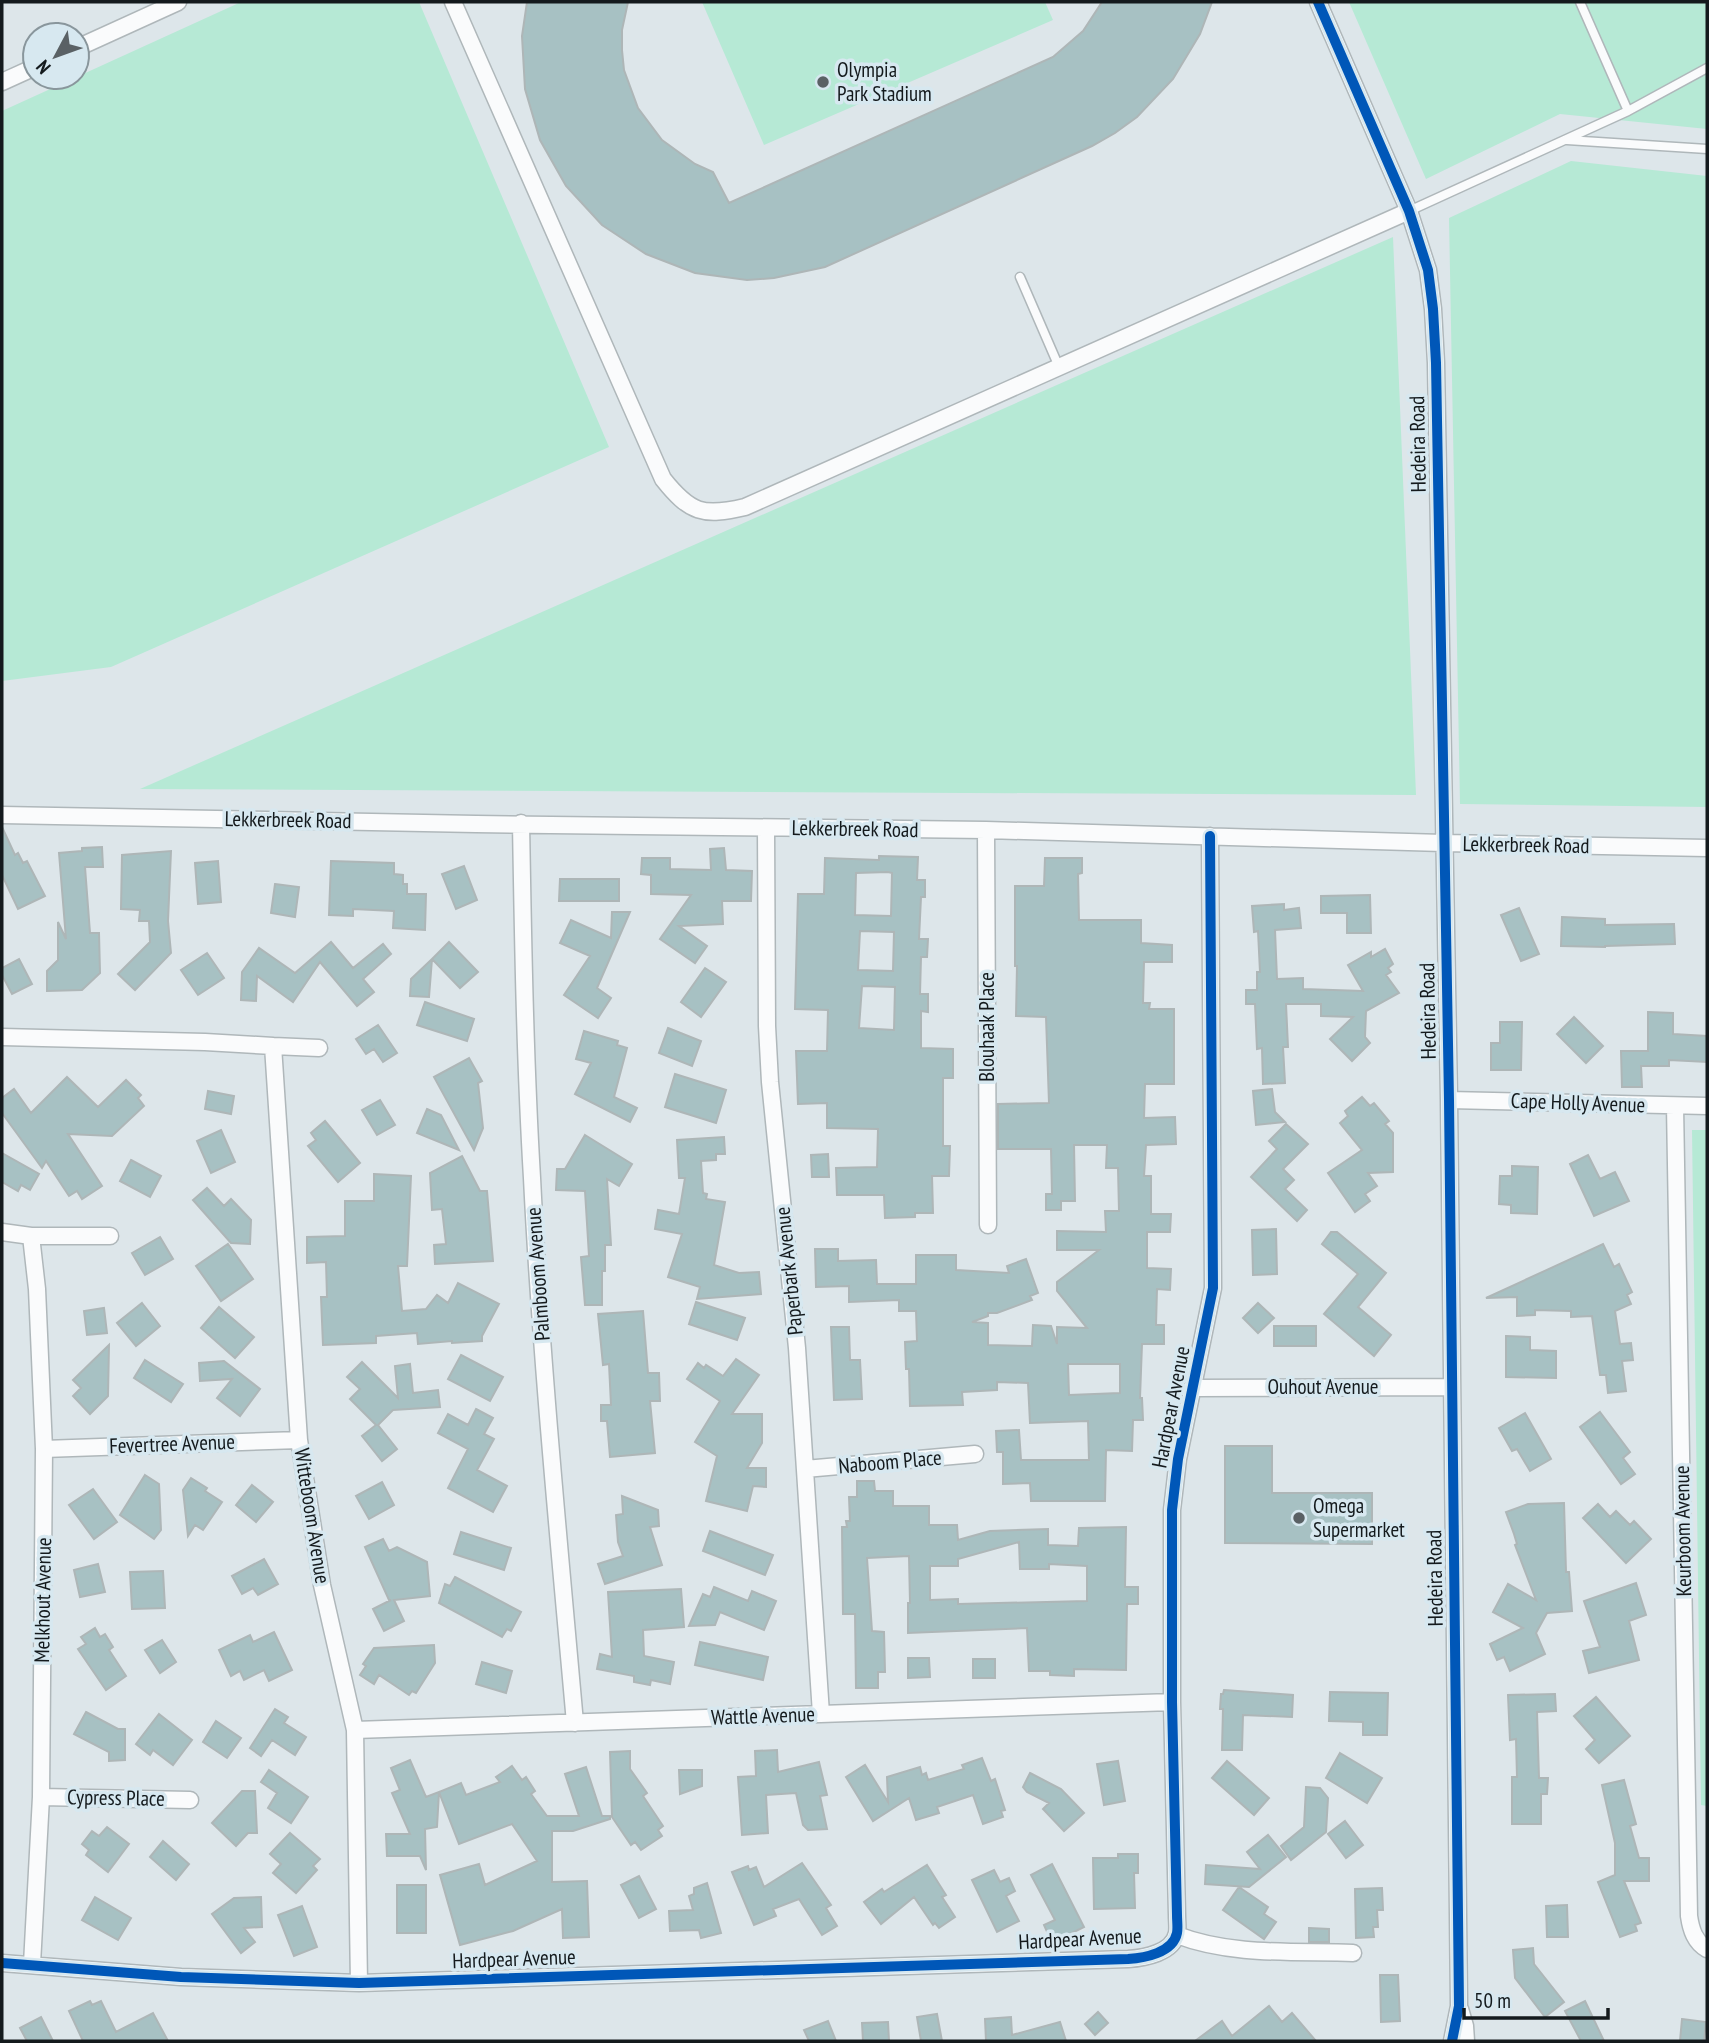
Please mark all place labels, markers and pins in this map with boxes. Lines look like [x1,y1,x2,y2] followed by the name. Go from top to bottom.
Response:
[837,56,932,107] place label: Olympia Park Stadium
[815,74,831,90] marker: Olympia Park Stadium
[1313,1492,1405,1543] place label: Omega Supermarket
[1291,1510,1307,1526] marker: Omega Supermarket

